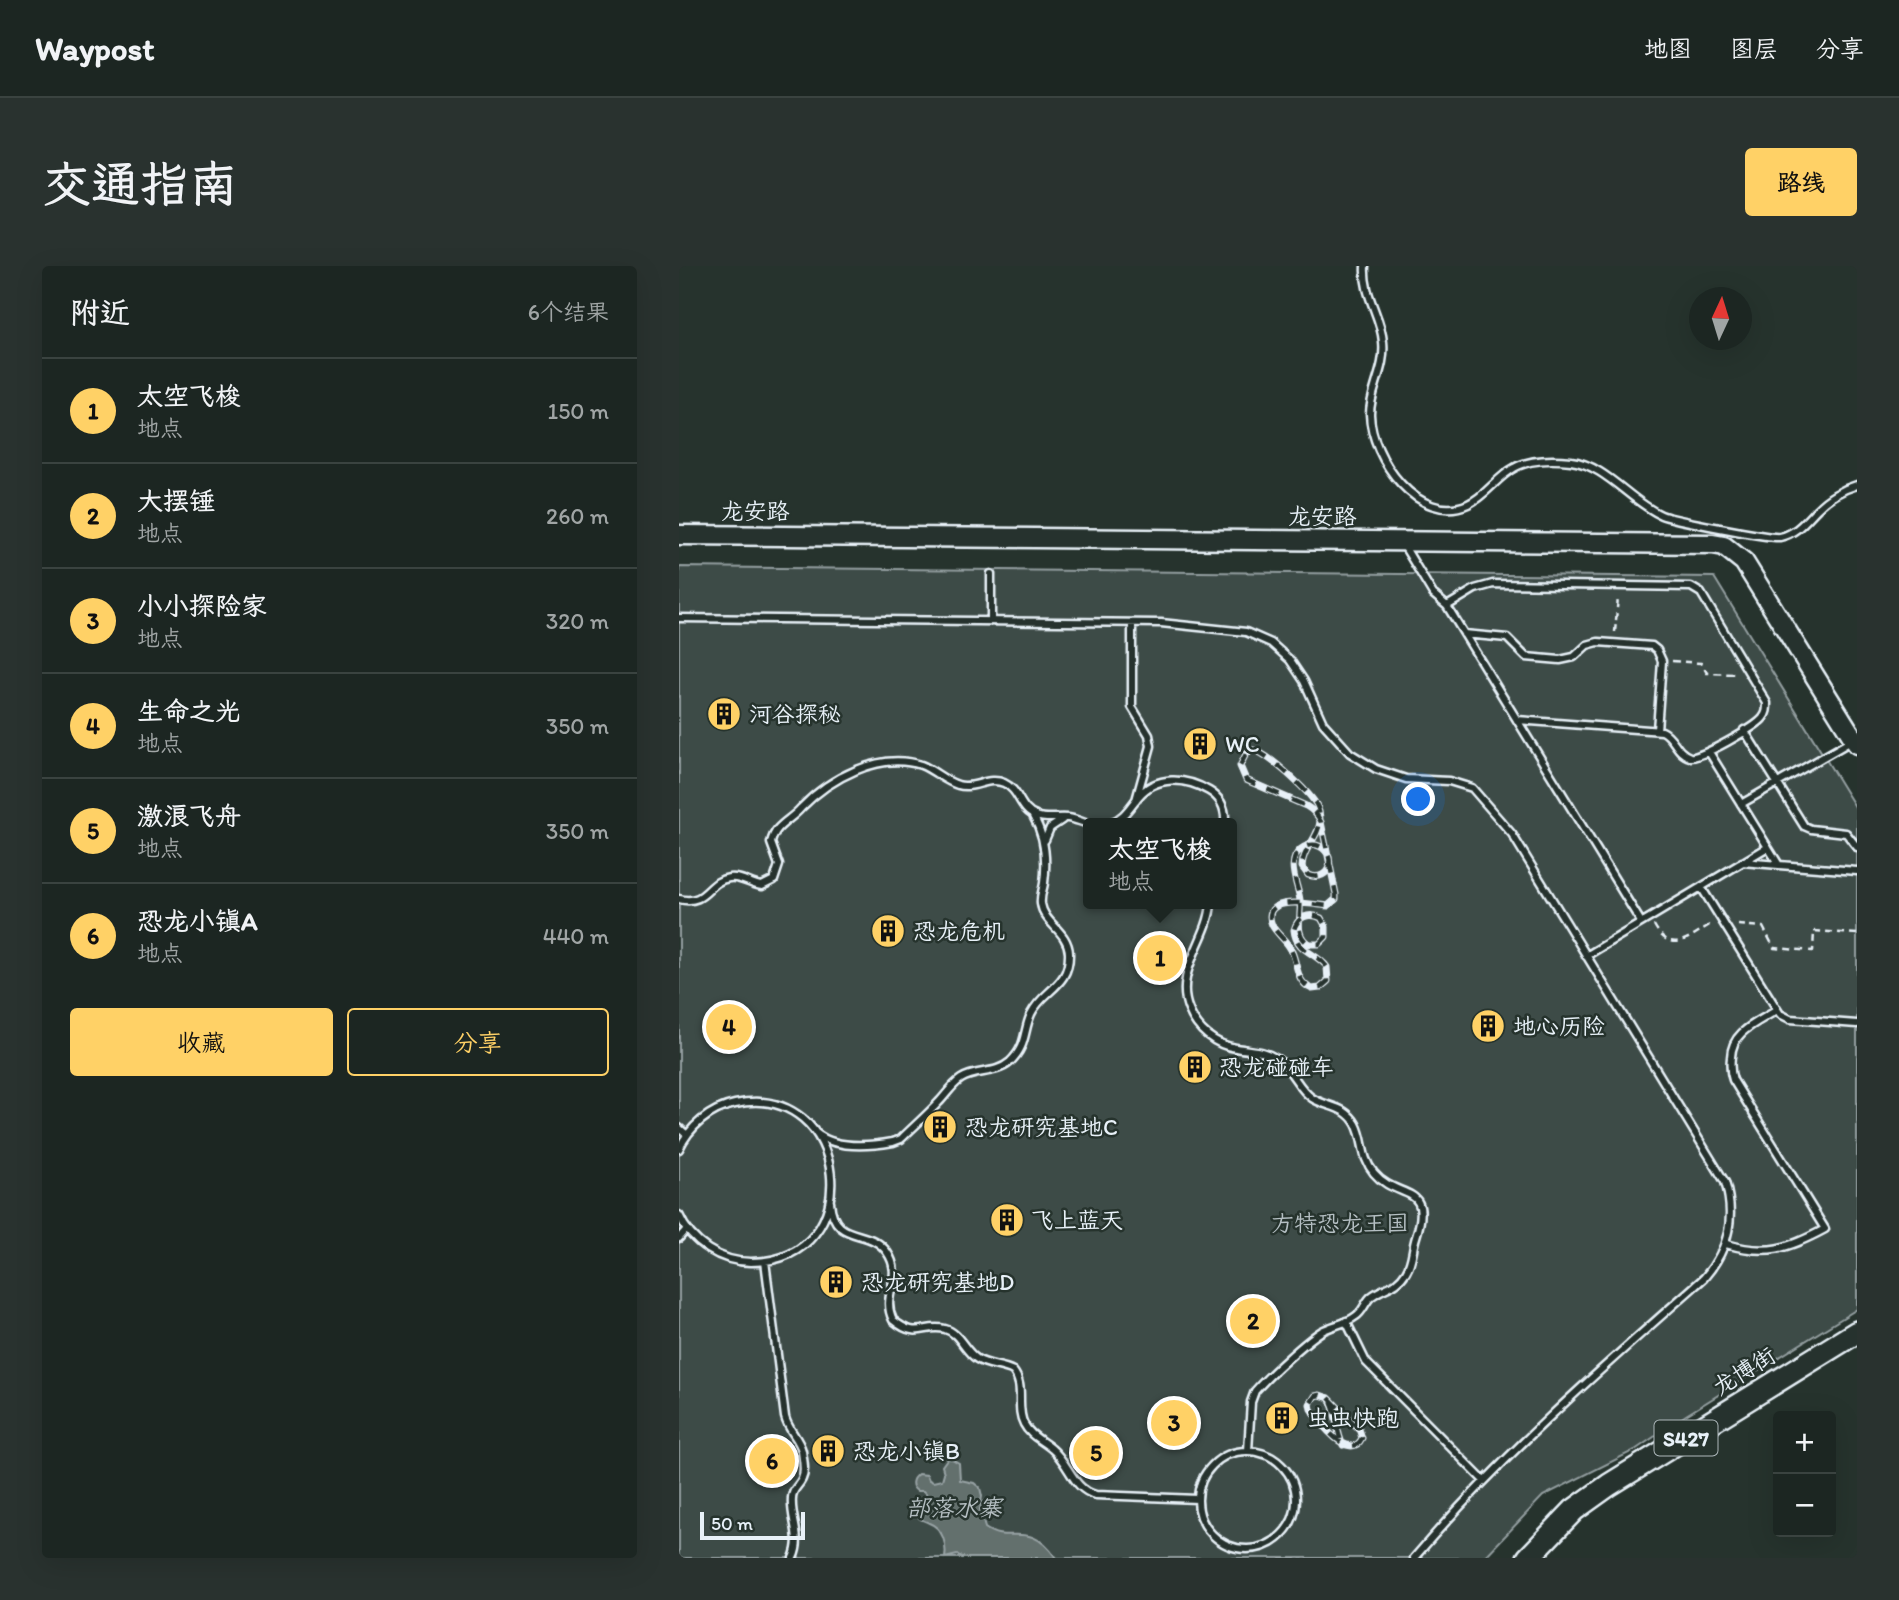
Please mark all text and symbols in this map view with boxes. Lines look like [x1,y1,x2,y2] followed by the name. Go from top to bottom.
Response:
[35,29,155,68] text: Waypost
[1644,34,1692,63] text: 地图
[1730,34,1778,63] text: 图层
[1816,34,1864,63] text: 分享
[1745,148,1857,216] button: 路线
[42,154,238,213] text: 交通指南
[1689,287,1752,350] north arrow
[70,294,130,331] text: 附近
[528,298,609,326] text: 6个结果
[137,380,241,412] text: 太空飞梭
[88,397,98,425] text: 1
[548,397,609,425] text: 150 m
[137,414,183,442] text: 地点
[137,485,215,517] text: 大摆锤
[721,497,790,525] street label: 龙安路
[87,502,99,530] text: 2
[546,502,609,530] text: 260 m
[1288,502,1357,530] street label: 龙安路
[137,519,183,547] text: 地点
[137,590,267,622] text: 小小探险家
[87,607,99,635] text: 3
[546,607,609,635] text: 320 m
[137,624,183,652] text: 地点
[137,695,241,727] text: 生命之光
[705,695,743,733] building icon: 河谷探秘
[749,700,841,728] place label: 河谷探秘
[86,712,100,740] text: 4
[546,712,609,740] text: 350 m
[1181,725,1219,763] building icon: WC
[137,729,183,757] text: 地点
[1225,730,1259,758] place label: WC
[1401,782,1435,816] your location
[137,800,241,832] text: 激浪飞舟
[87,817,99,845] text: 5
[546,817,609,845] text: 350 m
[1083,818,1237,909] popup
[1108,833,1212,865] text: 太空飞梭
[137,834,183,862] text: 地点
[1108,867,1154,895] text: 地点
[137,905,258,937] text: 恐龙小镇A
[869,912,907,950] building icon: 恐龙危机
[913,917,1005,945] place label: 恐龙危机
[87,922,99,950] text: 6
[543,922,609,950] text: 440 m
[1137,932,1183,984] pin: 1
[137,939,183,967] text: 地点
[706,1001,752,1053] pin: 4
[1469,1007,1507,1045] building icon: 地心历险
[70,1008,333,1076] button: 收藏
[347,1008,609,1076] button: 分享
[1513,1012,1605,1040] place label: 地心历险
[1176,1048,1214,1086] building icon: 恐龙碰碰车
[1219,1053,1334,1081] place label: 恐龙碰碰车
[921,1108,959,1146] building icon: 恐龙研究基地C
[965,1113,1118,1141] place label: 恐龙研究基地C
[988,1201,1026,1239] building icon: 飞上蓝天
[1031,1206,1123,1234] place label: 飞上蓝天
[1271,1209,1409,1237] park label: 方特恐龙王国
[817,1263,855,1301] building icon: 恐龙研究基地D
[861,1268,1014,1296] place label: 恐龙研究基地D
[1230,1295,1276,1347] pin: 2
[1707,1341,1781,1401] street label: 龙博街
[1151,1397,1197,1449] pin: 3
[1263,1399,1301,1437] building icon: 虫虫快跑
[1307,1404,1399,1432] place label: 虫虫快跑
[1773,1411,1836,1537] map controls
[1773,1411,1836,1474] button: +
[1655,1420,1717,1456] road number: S427
[1073,1427,1119,1479] pin: 5
[809,1432,847,1470] building icon: 恐龙小镇B
[749,1435,795,1487] pin: 6
[853,1437,960,1465] place label: 恐龙小镇B
[1773,1474,1836,1537] button: −
[906,1493,1005,1522] water label: 部落水寨
[700,1509,805,1541] scale bar
[711,1512,753,1535] text: 50 m

